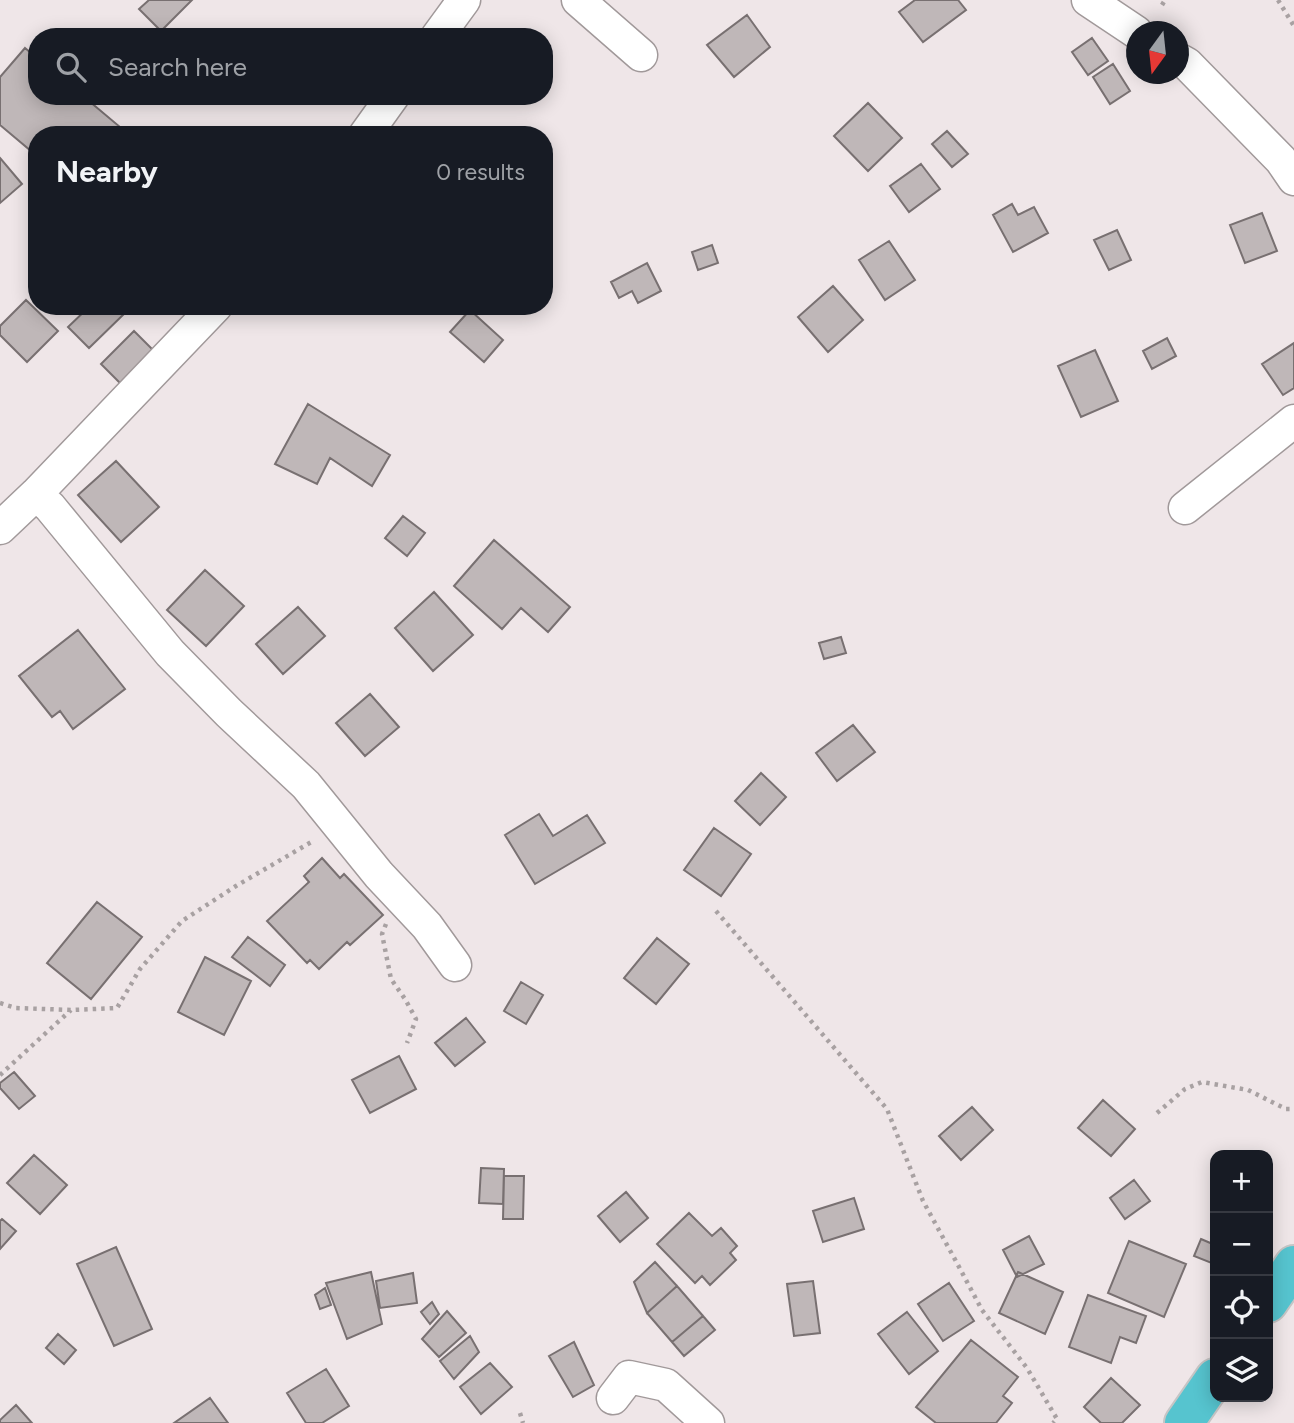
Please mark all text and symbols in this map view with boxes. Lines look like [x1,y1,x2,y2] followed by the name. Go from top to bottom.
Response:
[1126,21,1189,84] north arrow
[28,28,553,105] search box
[52,48,90,86] icon: search
[108,51,247,83] text: Search here
[56,153,158,190] text: Nearby
[436,158,525,186] text: 0 results
[1210,1150,1273,1402] map controls
[1210,1150,1273,1213] button: +
[1210,1213,1273,1276] button: −
[1210,1276,1273,1339] button: locate
[1210,1339,1273,1402] button: layers

